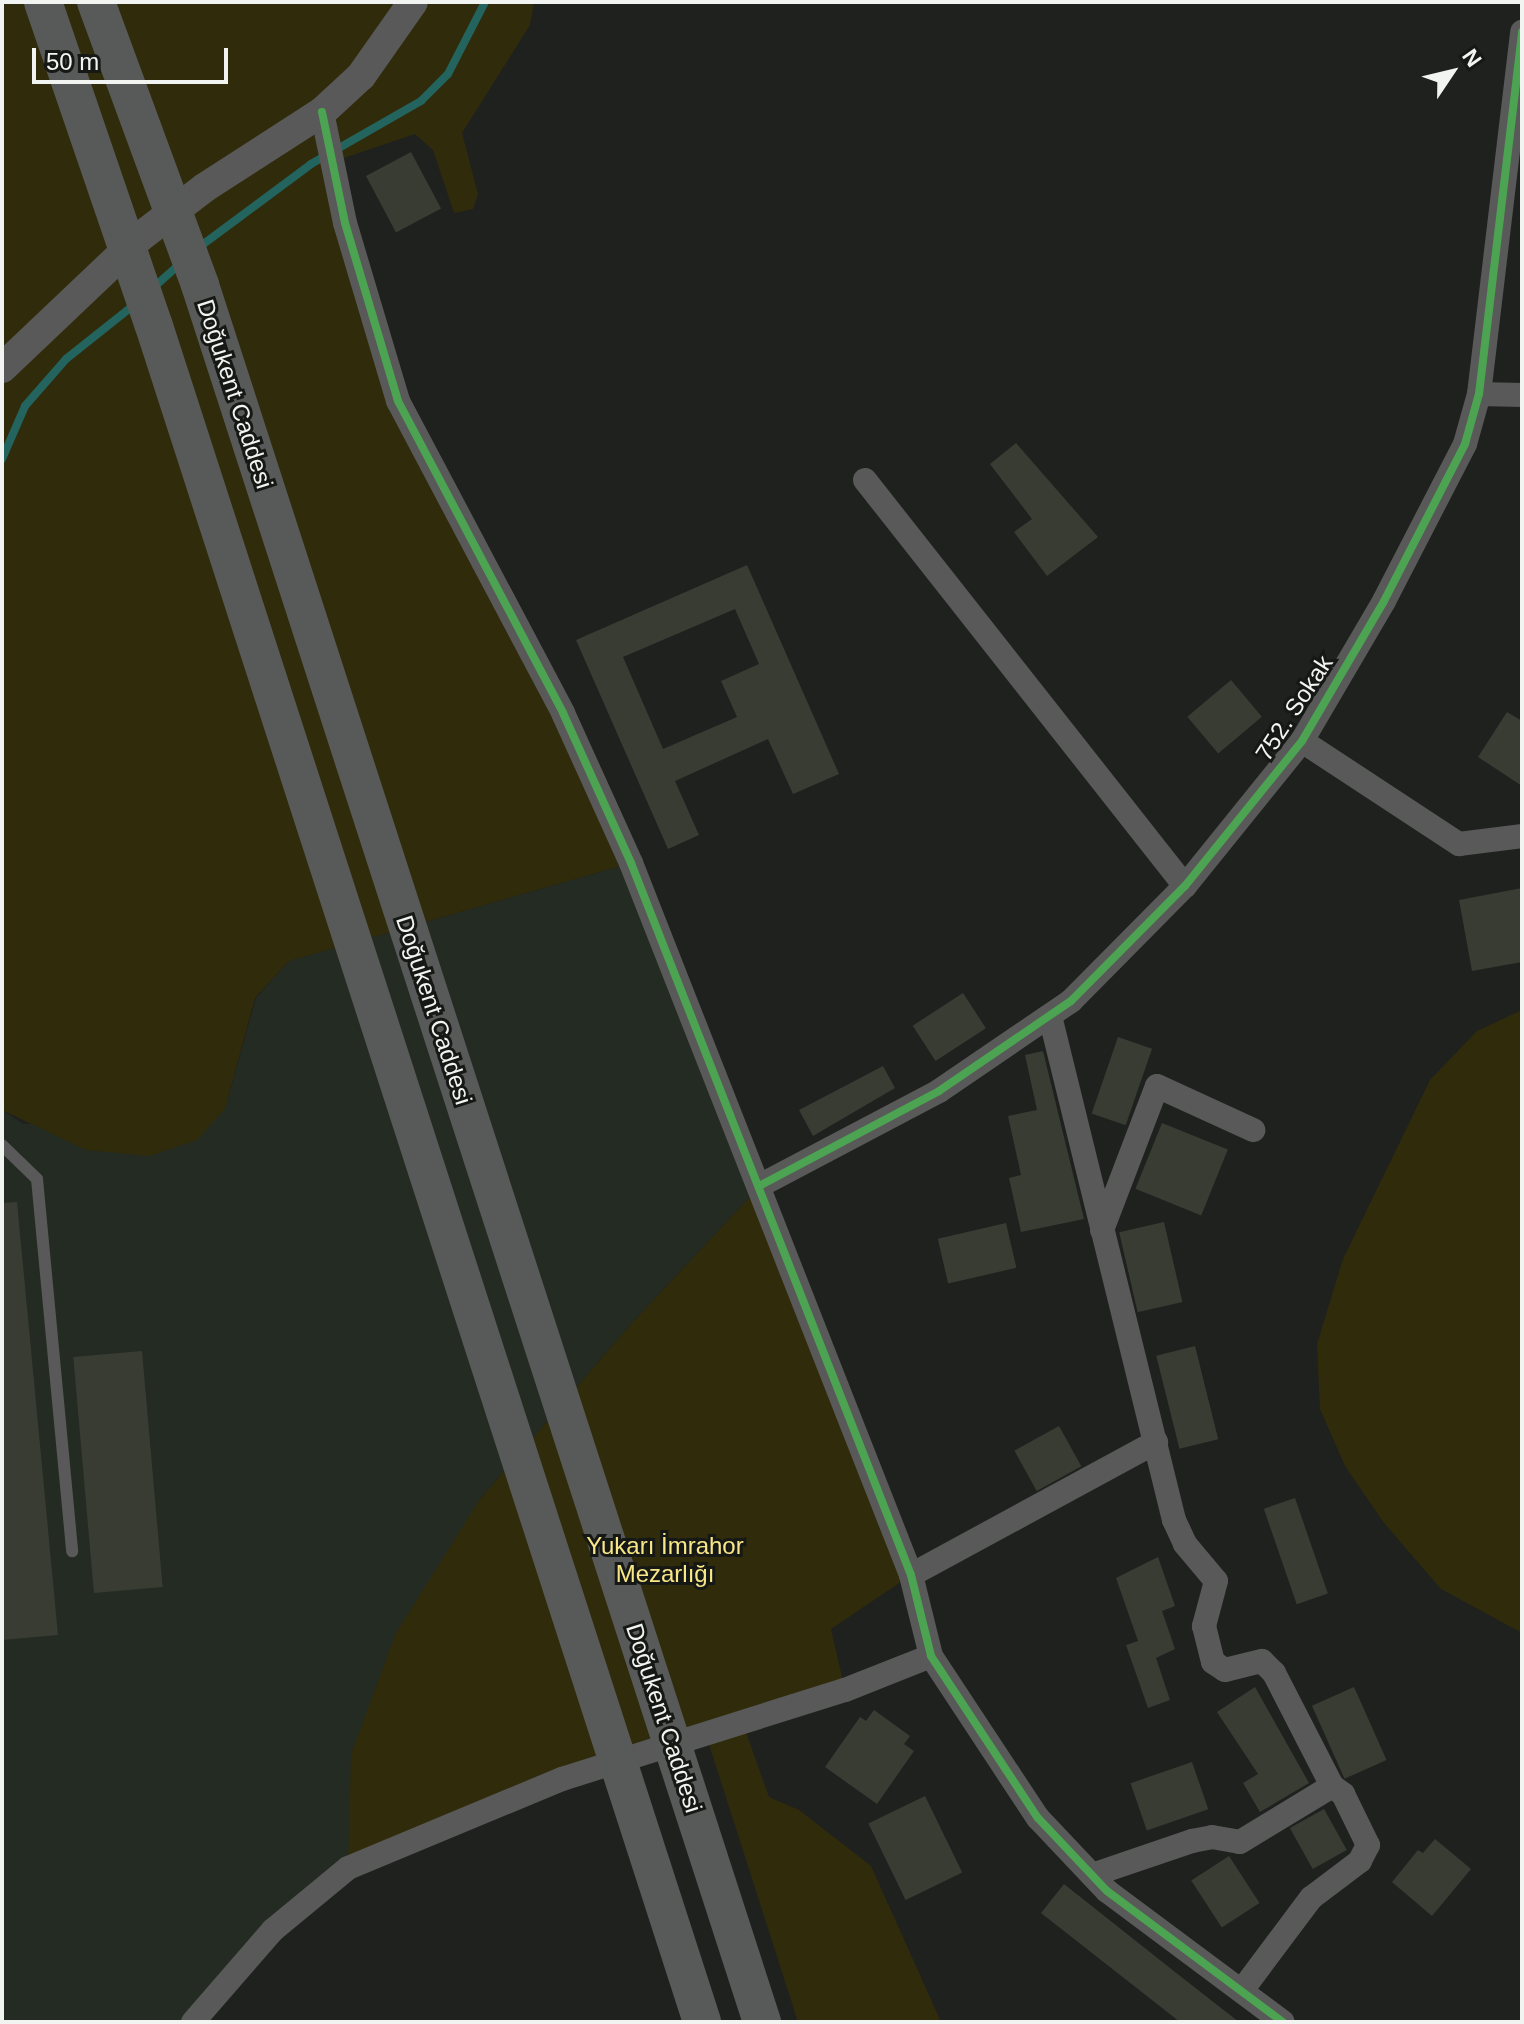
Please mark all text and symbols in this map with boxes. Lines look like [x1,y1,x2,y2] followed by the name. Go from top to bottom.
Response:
[36,32,232,82] scale bar
[1412,32,1492,112] north arrow
[1457,44,1487,72] text: N
[46,48,99,75] text: 50 m
[191,296,279,492] street label: Doğukent Caddesi
[1249,650,1339,766] street label: 752. Sokak
[390,912,478,1108] street label: Doğukent Caddesi
[586,1532,744,1588] park label: Yukarı İmrahor Mezarlığı
[620,1620,708,1816] street label: Doğukent Caddesi

